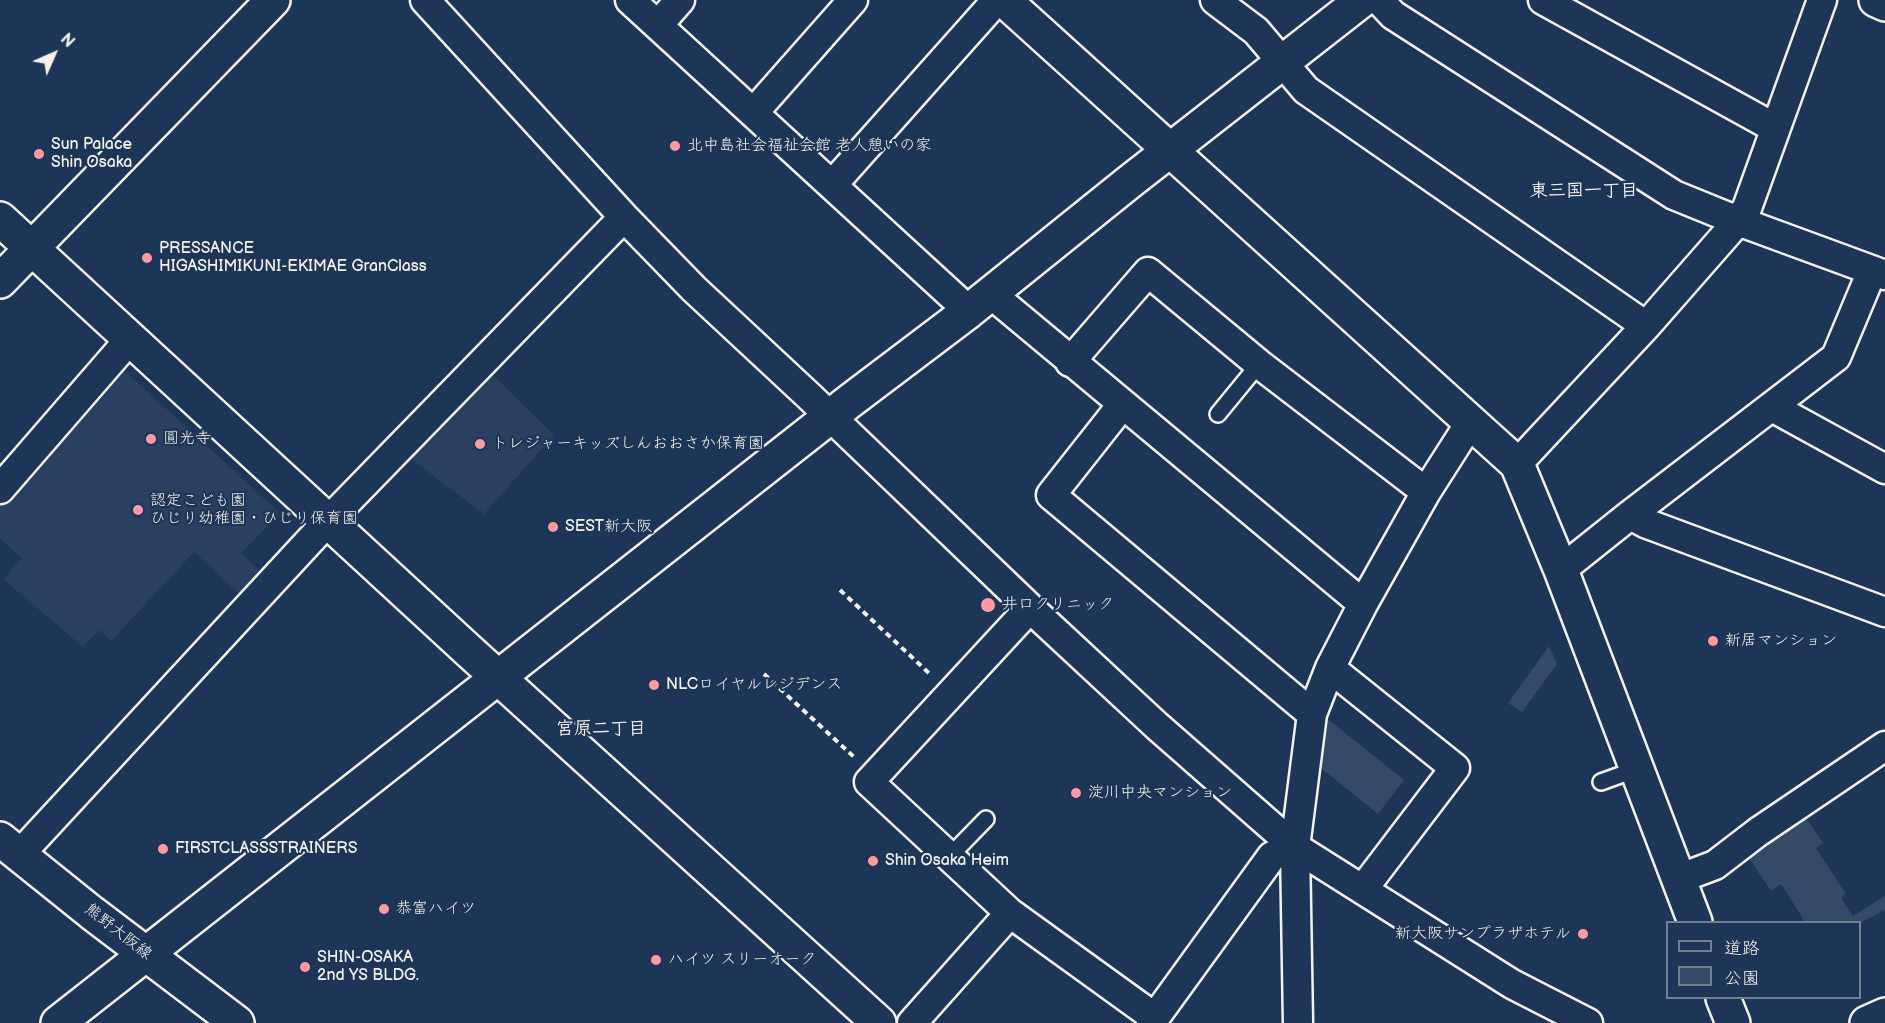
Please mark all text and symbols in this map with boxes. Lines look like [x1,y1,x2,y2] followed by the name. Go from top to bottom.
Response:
[24,24,84,84] north arrow
[56,30,78,52] text: N
[51,135,132,173] place label: Sun Palace Shin Osaka
[687,136,931,156] place label: 北中島社会福祉会館 老人憩いの家
[668,139,682,153] marker: 北中島社会福祉会館 老人憩いの家
[32,147,46,161] marker: Sun Palace Shin Osaka
[1530,180,1638,202] district label: 東三国一丁目
[159,239,427,277] place label: PRESSANCE HIGASHIMIKUNI-EKIMAE GranClass
[140,251,154,265] marker: PRESSANCE HIGASHIMIKUNI-EKIMAE GranClass
[163,429,211,449] place label: 圓光寺
[144,432,158,446] marker: 圓光寺
[492,434,764,454] place label: トレジャーキッズしんおおさか保育園
[473,437,487,451] marker: トレジャーキッズしんおおさか保育園
[150,491,358,529] place label: 認定こども園 ひじり幼稚園・ひじり保育園
[131,503,145,517] marker: 認定こども園 ひじり幼稚園・ひじり保育園
[565,517,652,537] place label: SEST新大阪
[546,520,560,534] marker: SEST新大阪
[1002,595,1114,615] place label: 井口クリニック
[979,596,997,614] marker: 井口クリニック
[1725,631,1837,651] place label: 新居マンション
[1706,634,1720,648] marker: 新居マンション
[666,675,842,695] place label: NLCロイヤルレジデンス
[647,678,661,692] marker: NLCロイヤルレジデンス
[556,718,646,740] district label: 宮原二丁目
[1088,783,1232,803] place label: 淀川中央マンション
[1069,786,1083,800] marker: 淀川中央マンション
[175,839,357,859] place label: FIRSTCLASSSTRAINERS
[156,842,170,856] marker: FIRSTCLASSSTRAINERS
[885,851,1009,871] place label: Shin Osaka Heim
[866,854,880,868] marker: Shin Osaka Heim
[396,899,476,919] place label: 恭富ハイツ
[81,900,155,964] street label: 熊野大阪線
[377,902,391,916] marker: 恭富ハイツ
[1666,921,1861,999] legend
[1395,924,1571,944] place label: 新大阪サンプラザホテル
[1576,927,1590,941] marker: 新大阪サンプラザホテル
[1724,938,1760,959] text: 道路
[317,948,419,986] place label: SHIN-OSAKA 2nd YS BLDG.
[668,950,816,970] place label: ハイツ スリーオーク
[649,953,663,967] marker: ハイツ スリーオーク
[298,960,312,974] marker: SHIN-OSAKA 2nd YS BLDG.
[1724,968,1760,989] text: 公園

